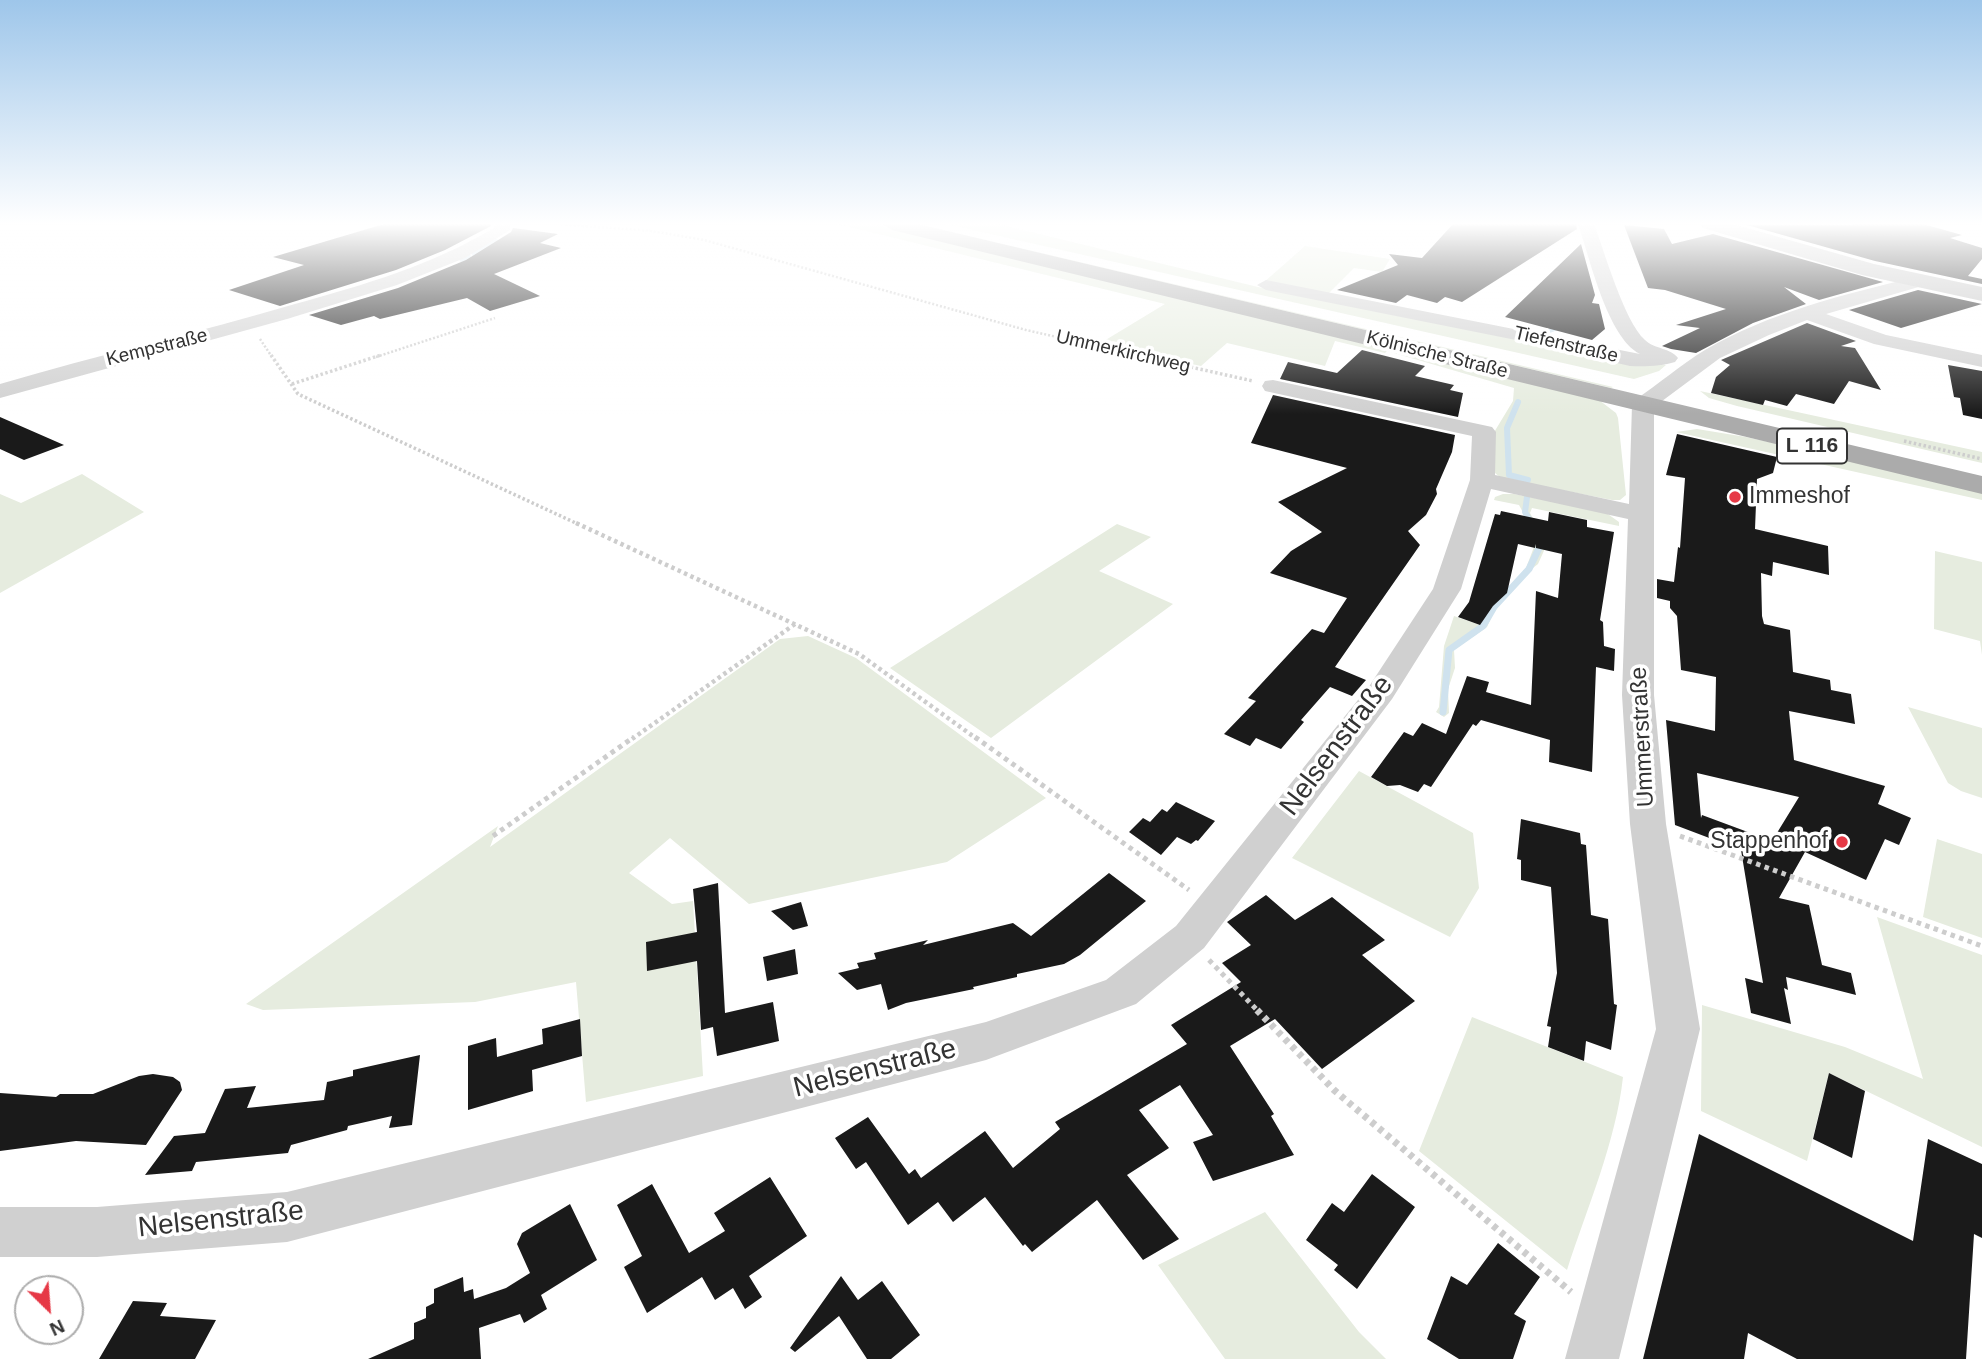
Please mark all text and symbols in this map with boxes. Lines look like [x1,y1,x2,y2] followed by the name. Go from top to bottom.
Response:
[1512,322,1620,368] street label: Tiefenstraße
[104,324,210,372] street label: Kempstraße
[1054,325,1192,379] street label: Ummerkirchweg
[1364,326,1510,384] street label: Kölnische Straße
[1777,428,1847,464] road number: L 116
[1749,483,1850,511] place label: Immeshof
[1727,489,1743,505] marker: Immeshof
[1626,666,1660,808] street label: Ummerstraße
[1273,669,1401,823] street label: Nelsenstraße
[1710,828,1828,856] place label: Stappenhof
[1834,834,1850,850] marker: Stappenhof
[790,1033,960,1105] street label: Nelsenstraße
[136,1195,306,1245] street label: Nelsenstraße
[14,1275,84,1345] north arrow
[47,1315,68,1340] text: N

